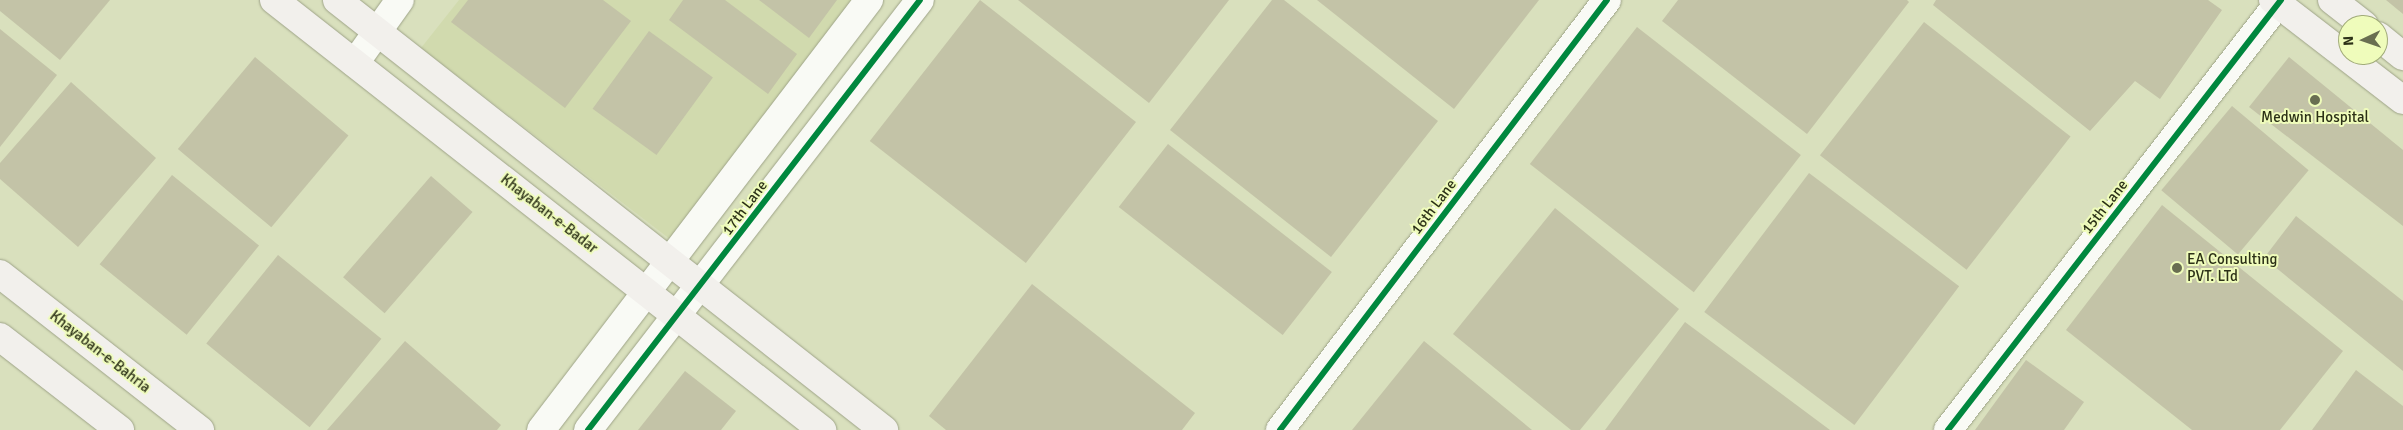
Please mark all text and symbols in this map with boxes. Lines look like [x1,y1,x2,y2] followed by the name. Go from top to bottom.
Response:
[2338,15,2388,65] north arrow
[2340,35,2357,46] text: N
[2308,93,2322,107] marker: Medwin Hospital
[2261,109,2369,127] place label: Medwin Hospital
[497,170,601,258] street label: Khayaban-e-Badar
[1408,176,1460,238] street label: 16th Lane
[2078,176,2132,238] street label: 15th Lane
[719,177,771,239] street label: 17th Lane
[2187,250,2277,285] place label: EA Consulting PVT. LTd
[2171,262,2183,274] marker: EA Consulting PVT. LTd
[46,307,154,397] street label: Khayaban-e-Bahria

